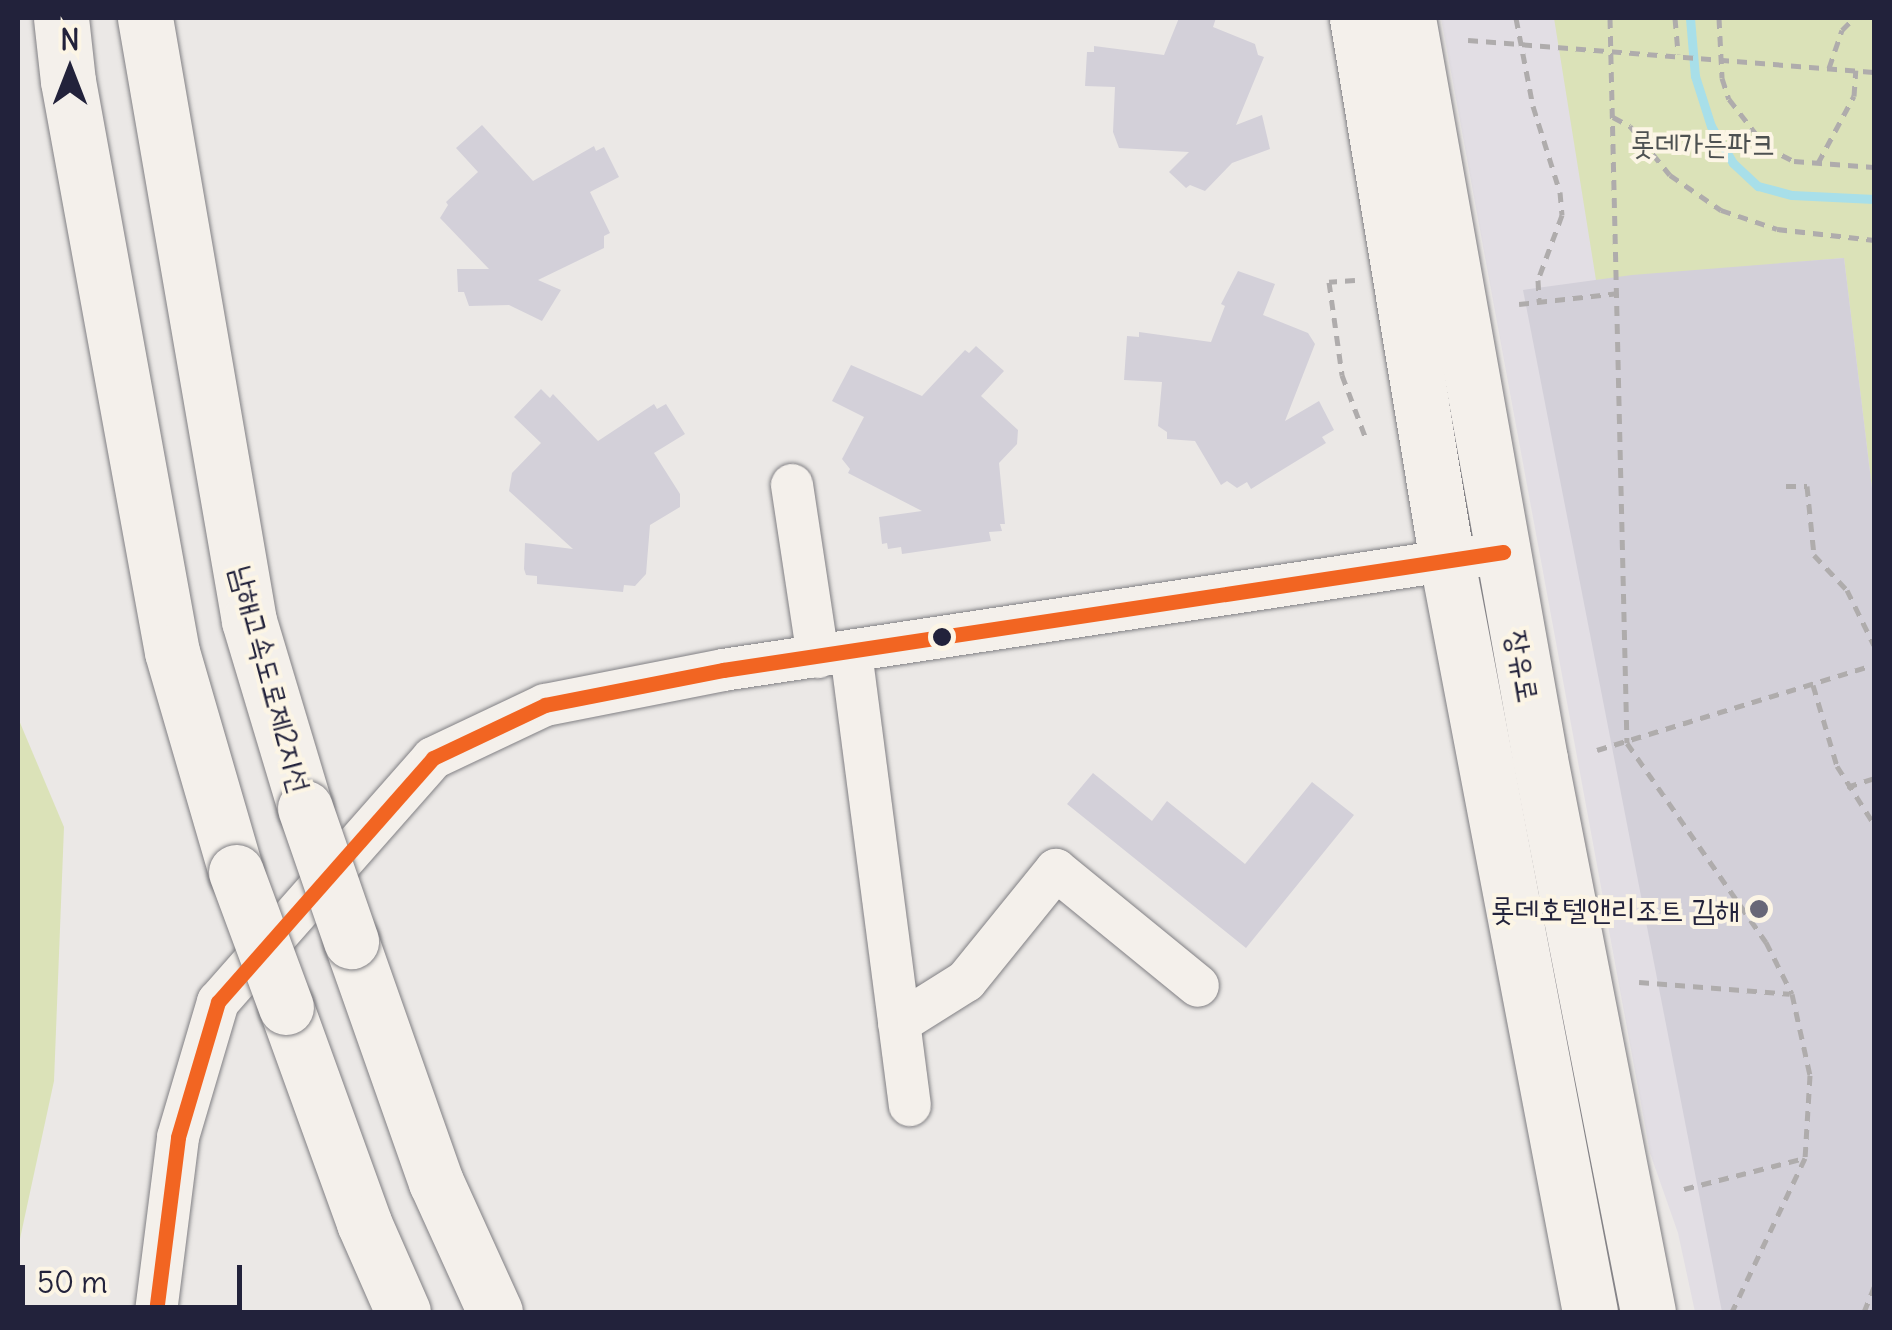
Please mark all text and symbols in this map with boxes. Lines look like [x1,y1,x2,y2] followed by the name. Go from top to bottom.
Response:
[20,20,120,120] north arrow
[60,22,80,58] text: N
[1631,125,1775,161] park label: 롯데가든파크
[223,561,319,797] street label: 남해고속도로제2지선
[932,627,952,647] unlabelled marker
[1499,627,1547,705] street label: 장유로
[1490,891,1739,927] place label: 롯데호텔앤리조트 김해
[1748,898,1770,920] marker: 롯데호텔앤리조트 김해
[25,1245,248,1307] scale bar
[37,1263,107,1301] text: 50 m

